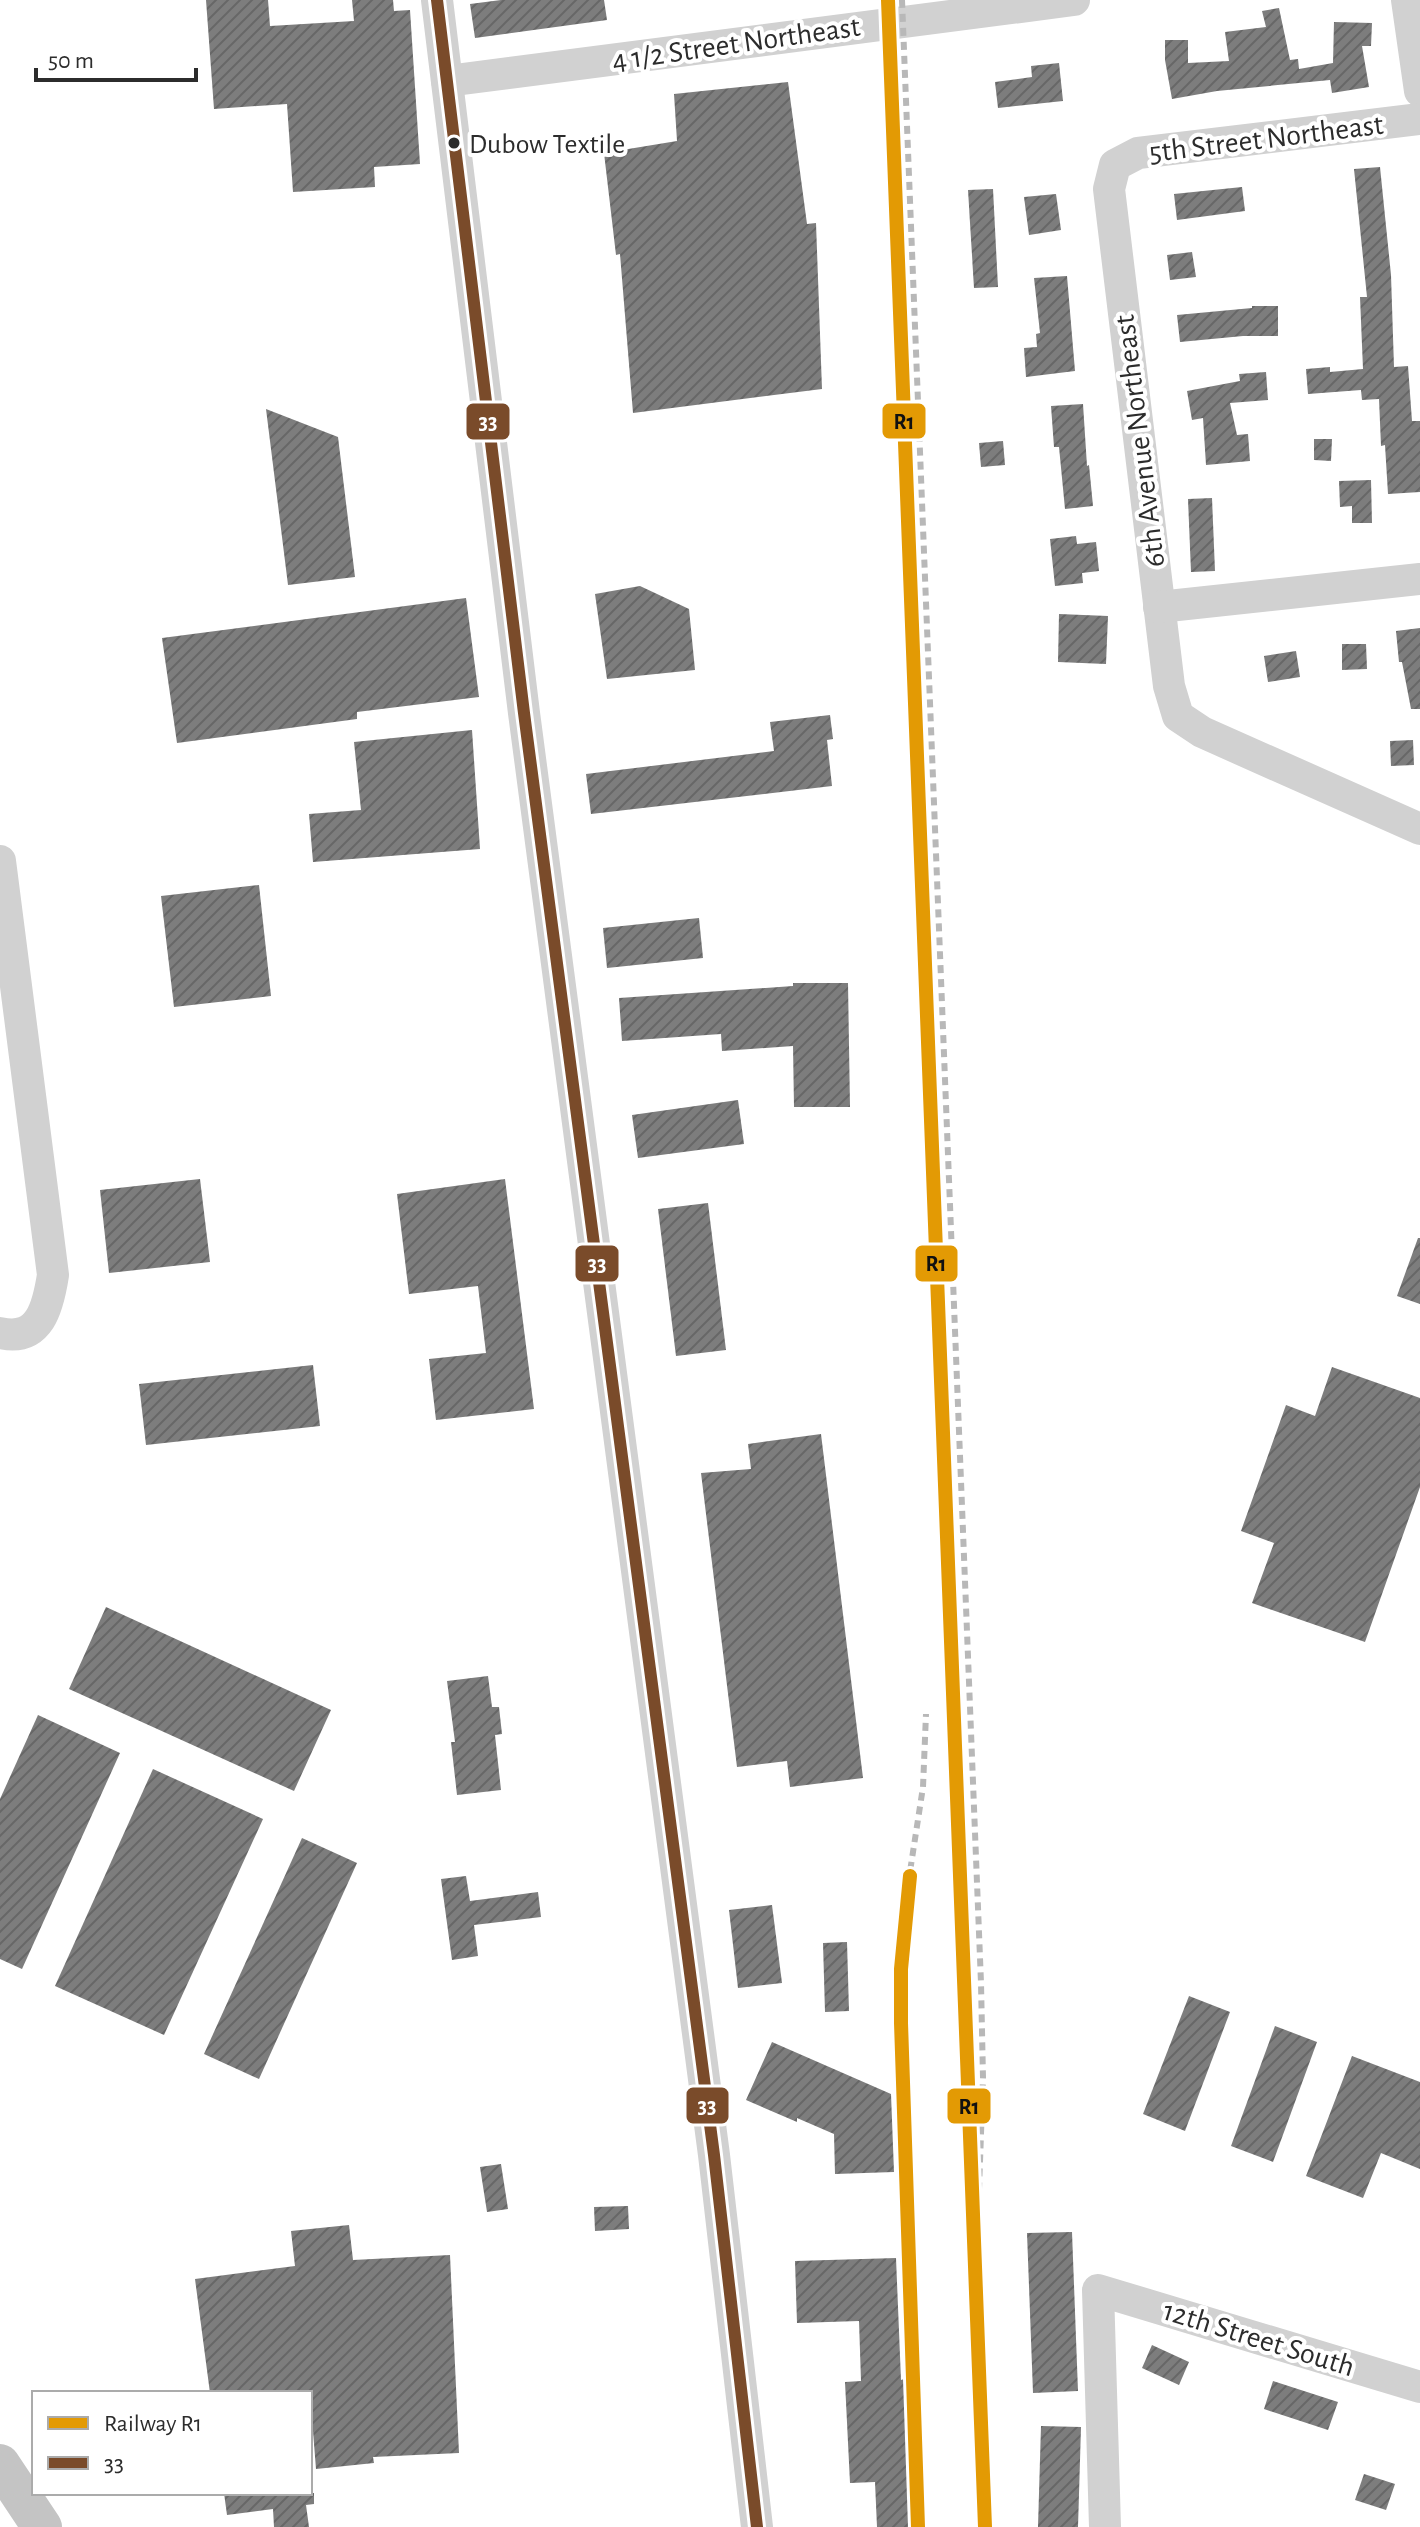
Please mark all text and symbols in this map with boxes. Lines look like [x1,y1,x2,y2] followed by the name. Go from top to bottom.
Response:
[610,12,862,76] street label: 4 1/2 Street Northeast
[36,32,196,82] scale bar
[48,49,94,73] text: 50 m
[1147,110,1385,168] street label: 5th Street Northeast
[469,131,625,159] place label: Dubow Textile
[446,135,462,151] marker: Dubow Textile
[1110,312,1170,569] street label: 6th Avenue Northeast
[465,402,511,441] line badge: 33
[881,402,927,440] line badge: R1
[479,411,497,433] text: 33
[894,411,914,433] text: R1
[574,1244,620,1283] line badge: 33
[914,1244,959,1283] line badge: R1
[588,1253,606,1275] text: 33
[926,1253,946,1275] text: R1
[685,2086,730,2125] line badge: 33
[946,2087,992,2125] line badge: R1
[698,2095,716,2117] text: 33
[959,2096,979,2118] text: R1
[1159,2296,1358,2382] street label: 12th Street South
[32,2391,312,2495] legend
[104,2412,202,2436] text: Railway R1
[104,2452,124,2476] text: 33

